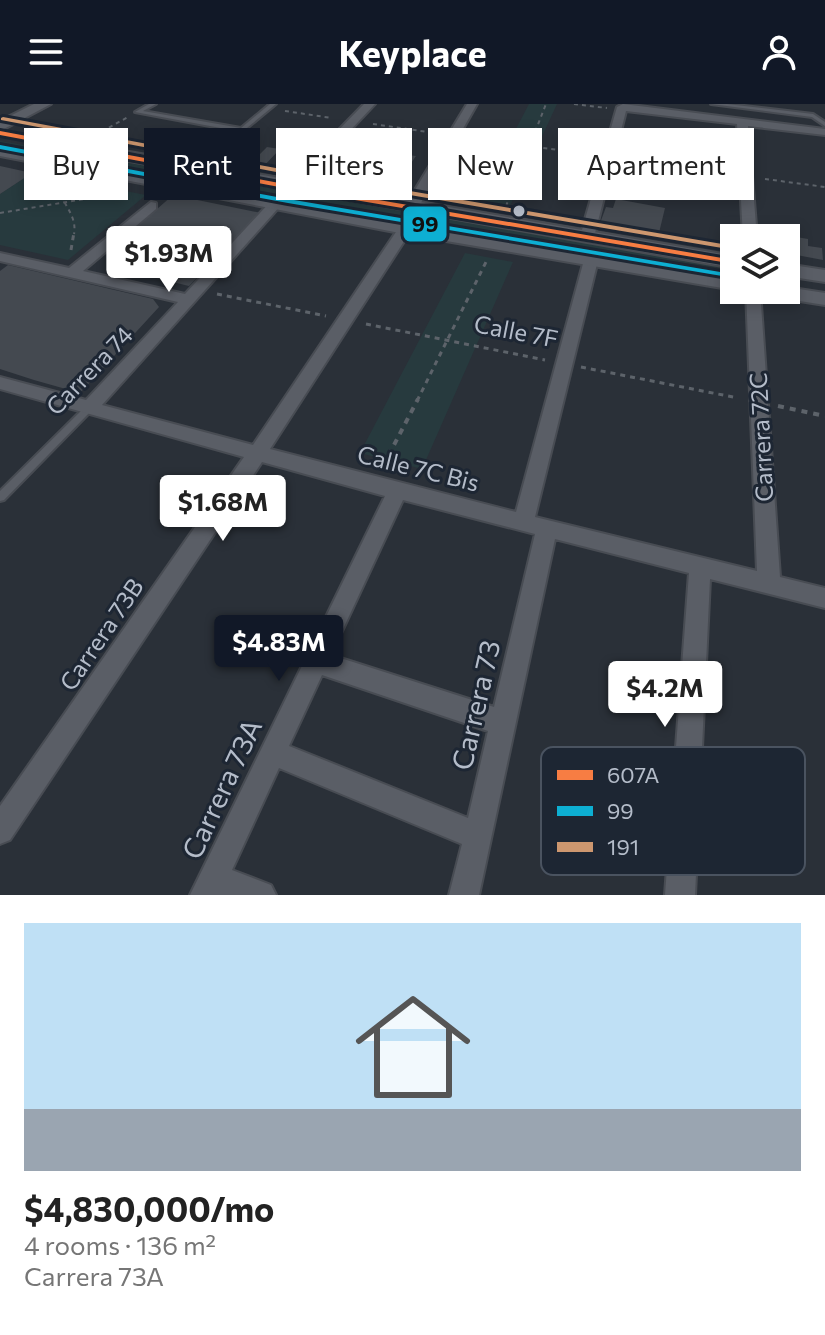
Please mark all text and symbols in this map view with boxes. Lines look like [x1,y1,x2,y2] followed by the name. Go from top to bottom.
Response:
[24,30,68,74] icon: menu
[338,30,487,74] text: Keyplace
[757,30,801,74] icon: person
[24,128,128,200] chip: Buy
[144,128,260,200] chip: Rent
[276,128,412,200] chip: Filters
[428,128,542,200] chip: New
[558,128,754,200] chip: Apartment
[511,203,527,219] unlabelled marker
[402,205,448,243] line badge: 99
[411,210,439,237] text: 99
[720,224,800,304] map controls
[720,224,800,304] button: layers
[104,226,234,294] pin: $1.93M
[124,236,214,267] text: $1.93M
[472,308,561,353] street label: Calle 7F
[39,319,138,421] street label: Carrera 74
[743,372,778,502] street label: Carrera 72C
[354,438,482,497] street label: Calle 7C Bis
[158,475,288,543] pin: $1.68M
[178,485,268,516] text: $1.68M
[53,573,149,696] street label: Carrera 73B
[214,615,344,683] pin: $4.83M
[232,625,326,656] text: $4.83M
[444,637,506,773] street label: Carrera 73
[609,661,721,729] pin: $4.2M
[626,671,704,702] text: $4.2M
[174,713,268,864] street label: Carrera 73A
[541,747,805,875] legend
[607,761,660,788] text: 607A
[607,797,634,824] text: 99
[607,833,639,860] text: 191
[341,975,485,1119] icon: home
[24,1187,274,1229] text: $4,830,000/mo
[24,1229,216,1260] text: 4 rooms · 136 m²
[24,1260,164,1291] text: Carrera 73A

